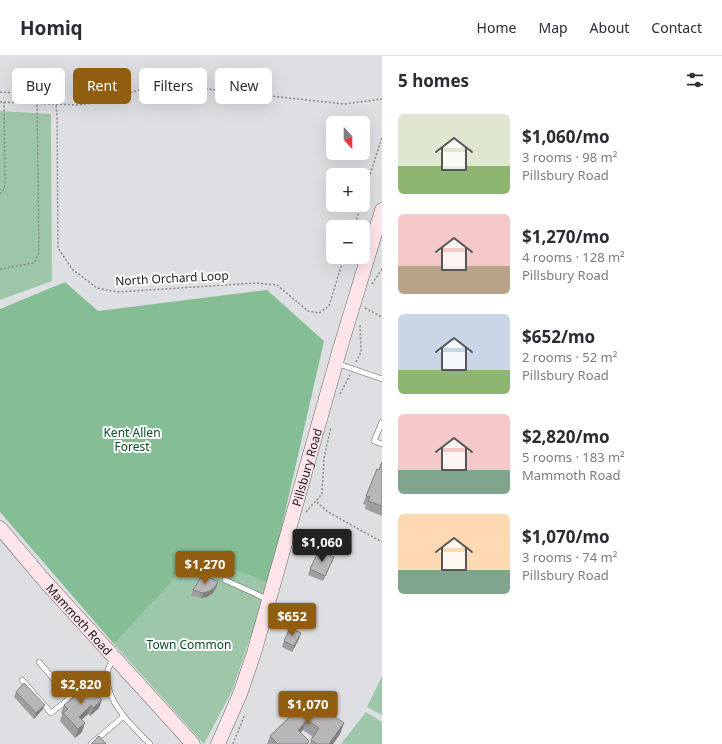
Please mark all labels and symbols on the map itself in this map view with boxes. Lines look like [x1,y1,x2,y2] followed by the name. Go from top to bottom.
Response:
[326,116,370,160] north arrow
[115,267,229,289] street label: North Orchard Loop
[103,424,161,455] park label: Kent Allen Forest
[287,426,326,508] street label: Pillsbury Road
[289,529,355,563] pin: $1,060
[172,551,238,585] pin: $1,270
[43,580,116,659] street label: Mammoth Road
[268,603,316,637] pin: $652
[147,636,231,653] park label: Town Common
[48,671,114,705] pin: $2,820
[275,691,341,725] pin: $1,070

